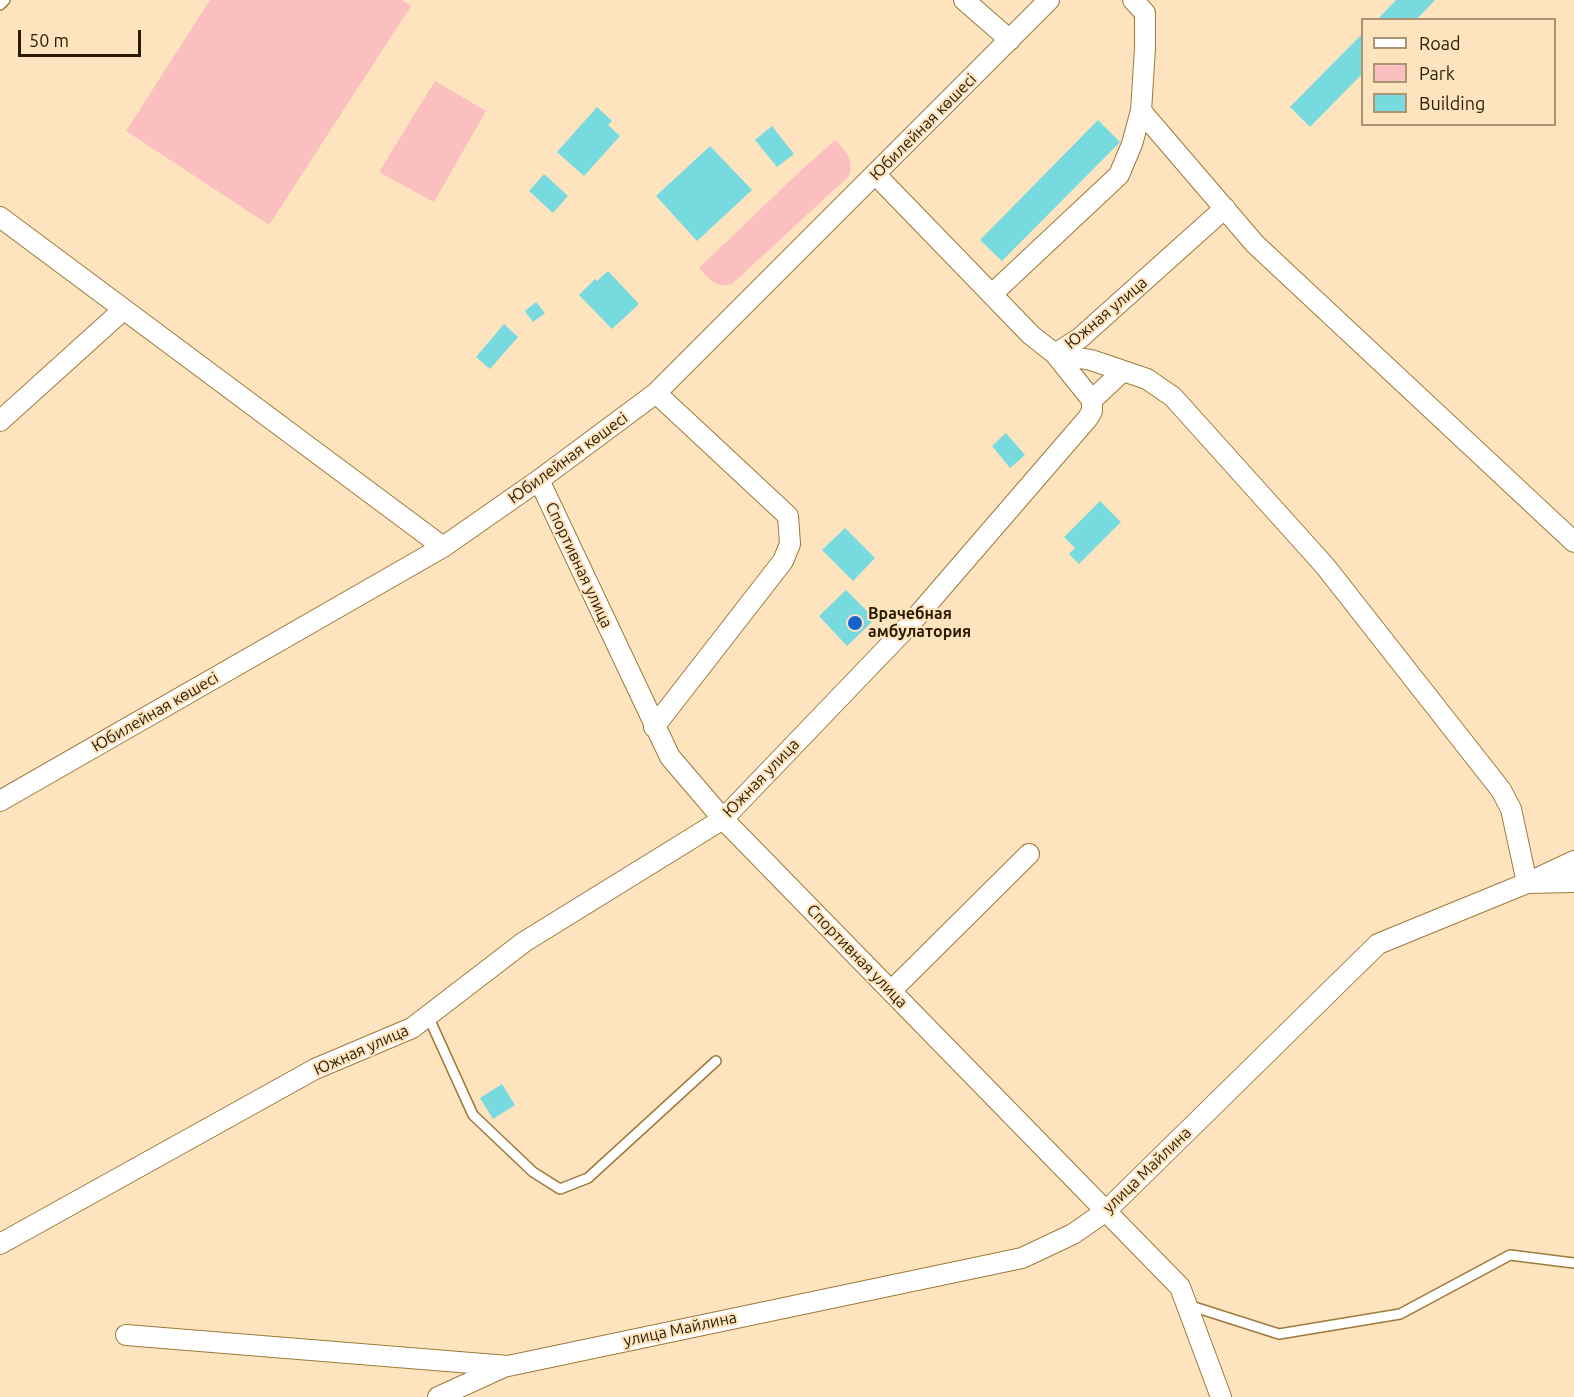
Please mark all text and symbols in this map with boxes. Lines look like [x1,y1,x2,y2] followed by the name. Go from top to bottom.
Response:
[21,18,144,56] scale bar
[1361,18,1556,126] legend
[29,30,69,50] text: 50 m
[1419,33,1461,53] text: Road
[1419,63,1455,83] text: Park
[866,70,980,184] street label: Юбилейная көшесі
[1419,93,1485,113] text: Building
[1061,273,1151,353] street label: Южная улица
[504,408,632,508] street label: Юбилейная көшесі
[541,499,617,631] street label: Спортивная улица
[868,604,971,642] place label: Врачебная амбулатория
[846,614,864,632] marker: Врачебная амбулатория
[88,668,222,756] street label: Юбилейная көшесі
[719,735,803,821] street label: Южная улица
[803,900,911,1012] street label: Спортивная улица
[311,1021,411,1079] street label: Южная улица
[1099,1123,1195,1217] street label: улица Майлина
[622,1308,738,1350] street label: улица Майлина

